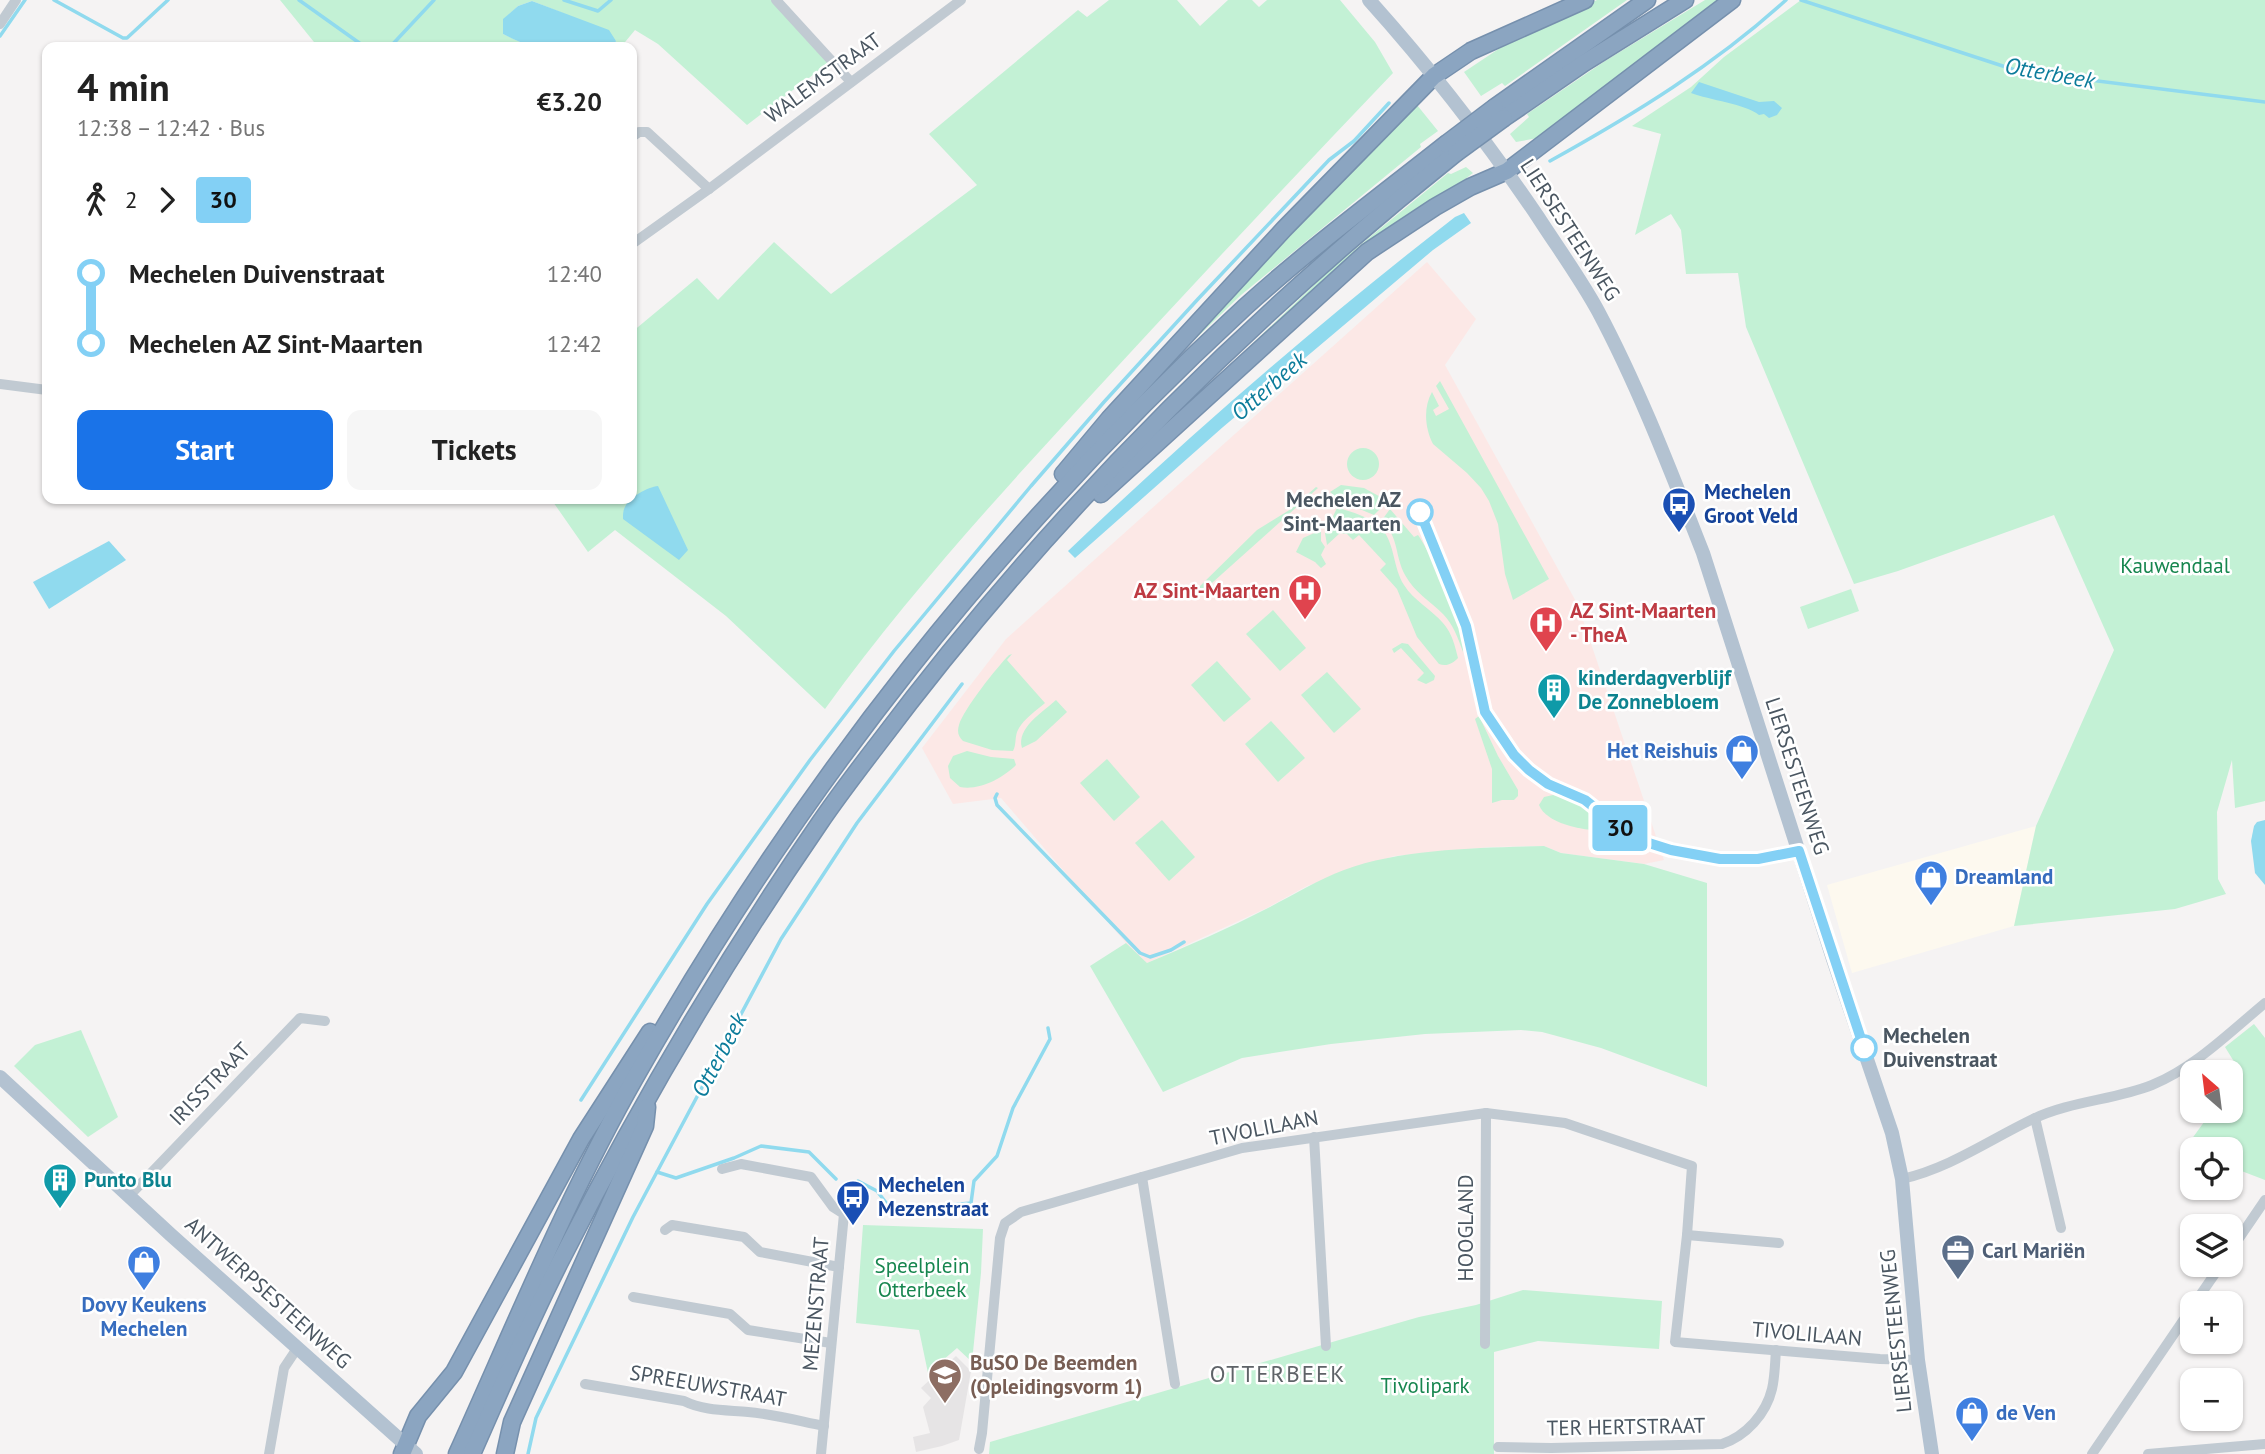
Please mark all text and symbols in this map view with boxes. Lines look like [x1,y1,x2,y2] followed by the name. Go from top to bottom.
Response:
[759,26,886,129] street label: WALEMSTRAAT
[2003,50,2099,95] water label: Otterbeek
[77,62,170,111] text: 4 min
[537,85,602,118] text: €3.20
[77,113,265,142] text: 12:38 – 12:42 · Bus
[1514,154,1626,306] street label: LIERSESTEENWEG
[77,181,115,219] icon: walk
[148,181,186,219] icon: forward
[210,184,237,215] text: 30
[125,185,138,214] text: 2
[129,257,385,290] text: Mechelen Duivenstraat
[547,259,602,288] text: 12:40
[129,327,423,360] text: Mechelen AZ Sint-Maarten
[547,329,602,358] text: 12:42
[1225,344,1314,426] water label: Otterbeek
[77,410,333,490] button: Start
[347,410,602,490] button: Tickets
[1704,478,1798,529] place label: Mechelen Groot Veld
[1660,485,1698,534] bus stop icon: Mechelen Groot Veld
[1283,486,1401,537] place label: Mechelen AZ Sint-Maarten
[1407,499,1433,525] marker: Mechelen AZ Sint-Maarten
[2120,552,2230,579] park label: Kauwendaal
[1286,572,1324,621] hospital icon: AZ Sint-Maarten
[1134,577,1280,604] place label: AZ Sint-Maarten
[1570,597,1716,648] place label: AZ Sint-Maarten - TheA
[1527,604,1565,653] hospital icon: AZ Sint-Maarten - TheA
[1578,664,1732,715] place label: kinderdagverblijf De Zonnebloem
[1535,671,1573,720] building icon: kinderdagverblijf De Zonnebloem
[1759,694,1836,858] street label: LIERSESTEENWEG
[1723,732,1761,781] shop icon: Het Reishuis
[1607,737,1718,764] place label: Het Reishuis
[1588,805,1652,851] line badge: 30
[1606,812,1634,843] text: 30
[1912,858,1950,907] shop icon: Dreamland
[1955,863,2053,890] place label: Dreamland
[684,1006,754,1102] water label: Otterbeek
[1883,1022,1998,1073] place label: Mechelen Duivenstraat
[1851,1035,1877,1061] marker: Mechelen Duivenstraat
[163,1036,256,1131] street label: IRISSTRAAT
[2180,1060,2244,1124] north arrow
[2180,1060,2243,1431] map controls
[1207,1104,1321,1151] street label: TIVOLILAAN
[2180,1137,2243,1200] button: locate
[41,1161,79,1210] building icon: Punto Blu
[84,1166,172,1193] place label: Punto Blu
[878,1171,989,1222] place label: Mechelen Mezenstraat
[1452,1175,1479,1281] street label: HOOGLAND
[834,1178,872,1227] bus stop icon: Mechelen Mezenstraat
[180,1211,357,1374] street label: ANTWERPSESTEENWEG
[2180,1214,2243,1277] button: layers
[1939,1232,1977,1281] office icon: Carl Mariën
[796,1236,835,1372] street label: MEZENSTRAAT
[1982,1237,2085,1264] place label: Carl Mariën
[125,1243,163,1292] shop icon: Dovy Keukens Mechelen
[1874,1248,1918,1414] street label: LIERSESTEENWEG
[874,1252,970,1303] park label: Speelplein Otterbeek
[81,1291,207,1342] place label: Dovy Keukens Mechelen
[2180,1291,2243,1354] button: +
[1751,1315,1863,1352] street label: TIVOLILAAN
[970,1349,1142,1400] place label: BuSO De Beemden (Opleidingsvorm 1)
[926,1356,964,1405] school or university icon: BuSO De Beemden (Opleidingsvorm 1)
[628,1358,789,1413] street label: SPREEUWSTRAAT
[1210,1359,1346,1388] district label: OTTERBEEK
[2180,1368,2243,1431] button: −
[1380,1372,1470,1399] park label: Tivolipark
[1953,1394,1991,1443] shop icon: de Ven
[1996,1399,2056,1426] place label: de Ven
[1546,1412,1706,1441] street label: TER HERTSTRAAT

